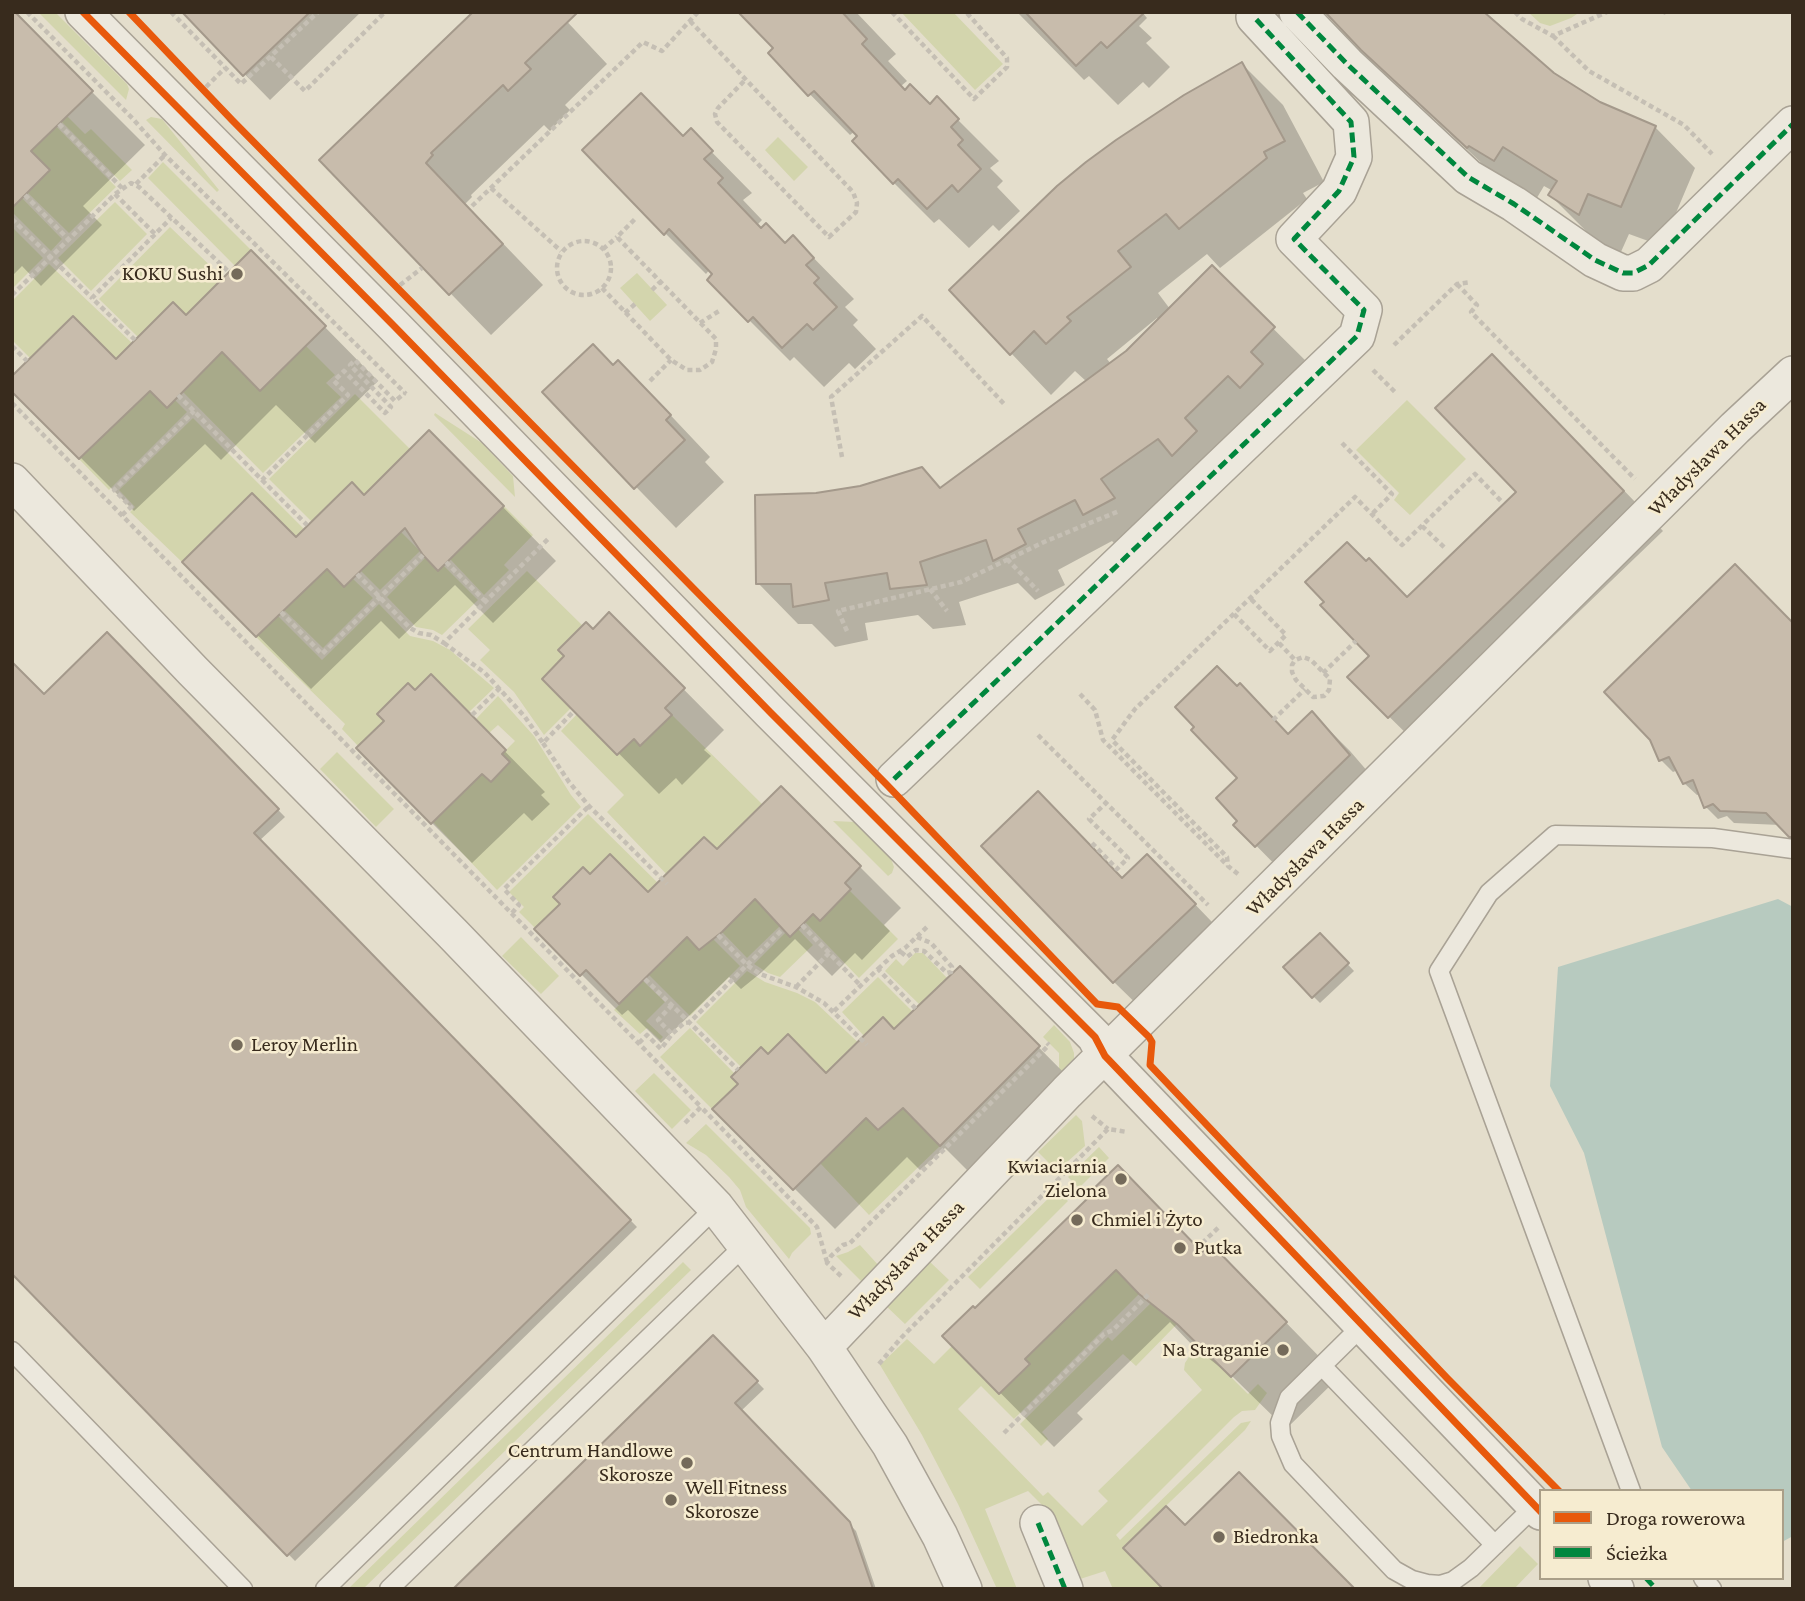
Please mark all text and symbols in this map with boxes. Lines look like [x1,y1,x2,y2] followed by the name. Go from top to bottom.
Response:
[122,261,223,287] place label: KOKU Sushi
[229,266,245,282] marker: KOKU Sushi
[1643,393,1771,521] street label: Władysława Hassa
[1241,793,1369,921] street label: Władysława Hassa
[251,1032,358,1058] place label: Leroy Merlin
[229,1037,245,1053] marker: Leroy Merlin
[1007,1154,1107,1204] place label: Kwiaciarnia Zielona
[1113,1171,1129,1187] marker: Kwiaciarnia Zielona
[842,1195,970,1325] street label: Władysława Hassa
[1091,1207,1203,1233] place label: Chmiel i Żyto
[1069,1212,1085,1228] marker: Chmiel i Żyto
[1194,1235,1242,1261] place label: Putka
[1172,1240,1188,1256] marker: Putka
[1162,1337,1269,1363] place label: Na Straganie
[1275,1342,1291,1358] marker: Na Straganie
[508,1438,673,1488] place label: Centrum Handlowe Skorosze
[679,1455,695,1471] marker: Centrum Handlowe Skorosze
[685,1475,787,1525] place label: Well Fitness Skorosze
[1539,1489,1784,1580] legend
[663,1492,679,1508] marker: Well Fitness Skorosze
[1606,1506,1745,1530] text: Droga rowerowa
[1233,1524,1319,1550] place label: Biedronka
[1211,1529,1227,1545] marker: Biedronka
[1606,1541,1668,1565] text: Ścieżka

